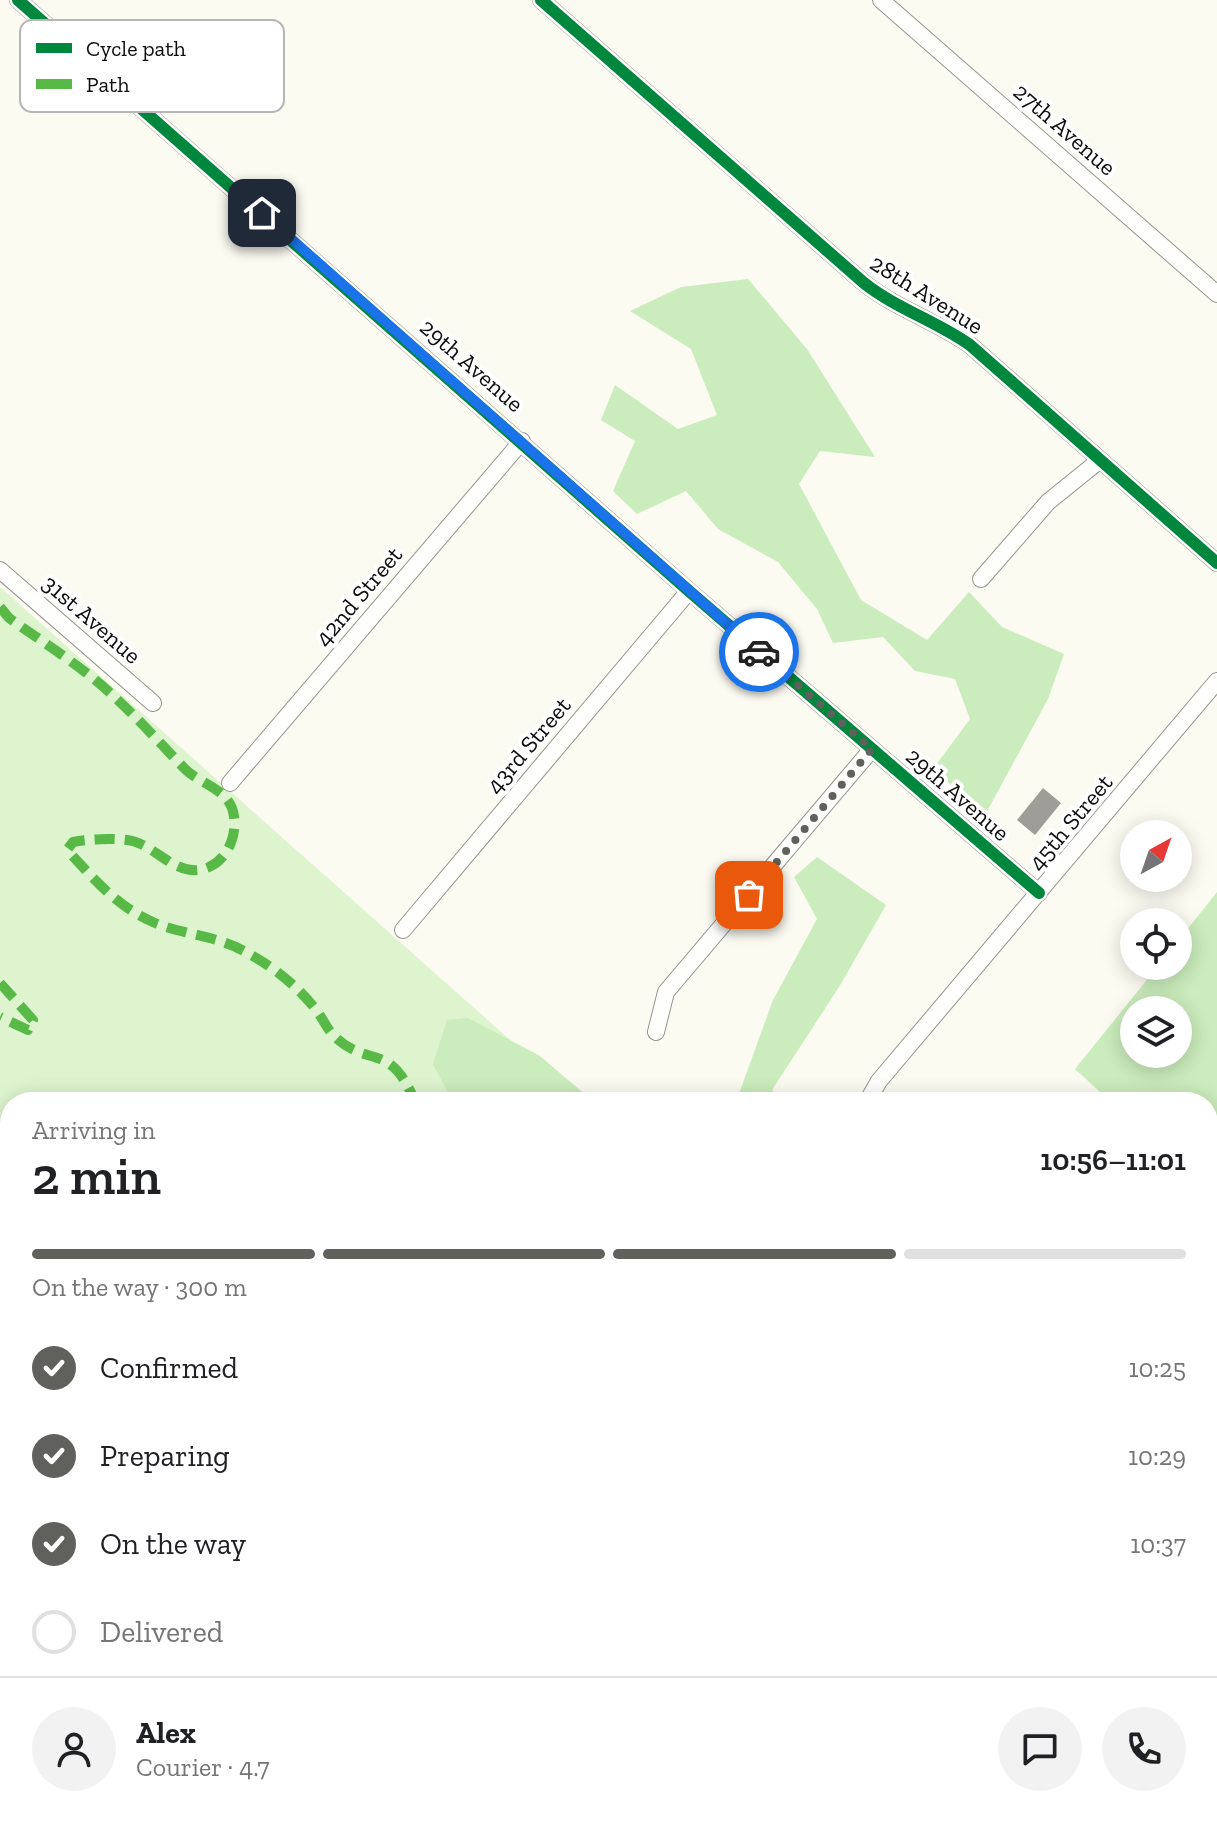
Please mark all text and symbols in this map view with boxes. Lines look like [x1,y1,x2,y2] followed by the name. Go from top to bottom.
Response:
[20,20,284,112] legend
[86,35,186,62] text: Cycle path
[86,71,130,98] text: Path
[1008,77,1122,181] street label: 27th Avenue
[228,179,296,247] pin
[240,191,284,235] icon: home
[865,248,989,340] street label: 28th Avenue
[414,312,530,418] street label: 29th Avenue
[308,540,408,652] street label: 42nd Street
[37,568,147,670] street label: 31st Avenue
[719,612,799,692] courier
[737,630,781,674] icon: car
[479,691,577,799] street label: 43rd Street
[900,741,1016,847] street label: 29th Avenue
[1022,768,1118,876] street label: 45th Street
[1120,820,1192,892] north arrow
[1120,820,1192,1068] map controls
[715,861,783,929] pin
[727,873,771,917] icon: bag
[1120,908,1192,980] button: locate
[1120,996,1192,1068] button: layers
[32,1114,155,1146] text: Arriving in
[1040,1142,1186,1178] text: 10:56–11:01
[32,1145,161,1207] text: 2 min
[32,1271,247,1303] text: On the way · 300 m
[32,1346,76,1390] icon: check
[100,1350,238,1386] text: Confirmed
[1128,1352,1186,1384] text: 10:25
[32,1434,76,1478] icon: check
[100,1438,230,1474] text: Preparing
[1128,1440,1186,1472] text: 10:29
[32,1522,76,1566] icon: check
[100,1526,246,1562] text: On the way
[1130,1528,1186,1560] text: 10:37
[100,1614,223,1650] text: Delivered
[32,1707,116,1791] button: person
[998,1707,1082,1791] button: chat
[1102,1707,1186,1791] button: phone
[136,1715,196,1751] text: Alex
[136,1751,270,1783] text: Courier · 4.7

